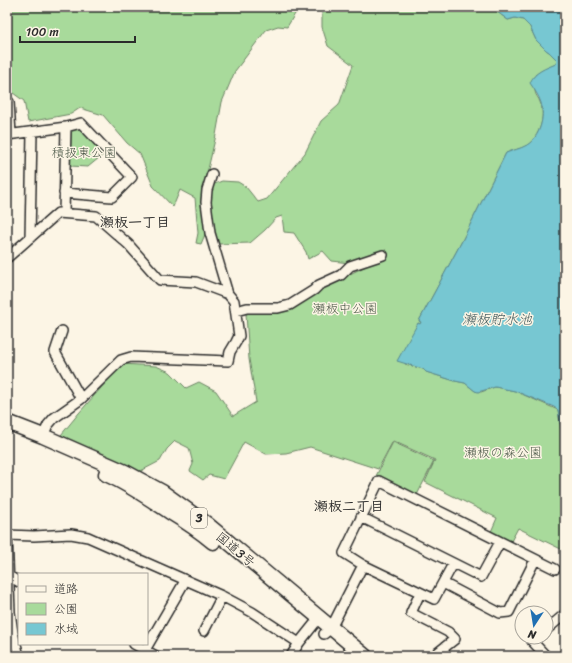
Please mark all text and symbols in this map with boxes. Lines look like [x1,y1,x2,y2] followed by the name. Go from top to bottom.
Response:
[20,18,135,44] scale bar
[26,21,59,43] text: 100 m
[51,141,117,164] park label: 積扱東公園
[100,210,170,235] district label: 瀬板一丁目
[312,297,378,320] park label: 瀬板中公園
[462,307,533,332] water label: 瀬板貯水池
[464,441,542,464] park label: 瀬板の森公園
[314,494,384,519] district label: 瀬板二丁目
[191,508,207,528] road number: 3
[211,526,261,573] street label: 国道3号
[18,573,148,645] legend
[54,578,78,600] text: 道路
[54,598,78,620] text: 公園
[514,605,554,645] north arrow
[54,618,78,640] text: 水域
[526,624,539,645] text: N

